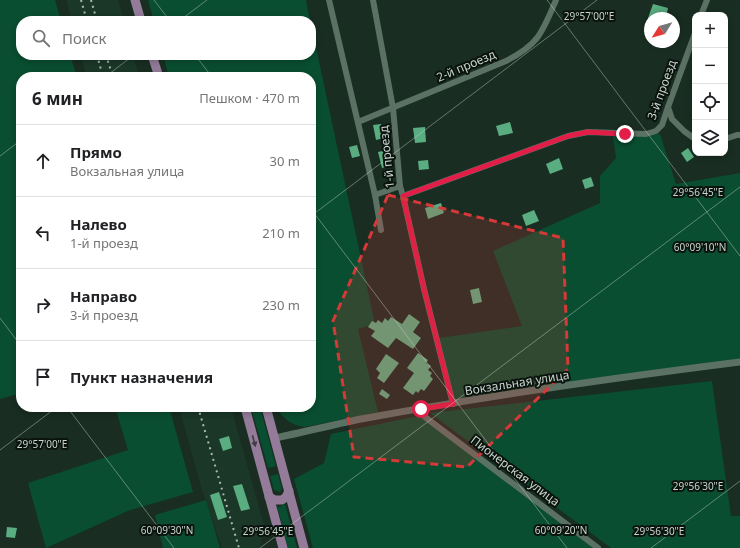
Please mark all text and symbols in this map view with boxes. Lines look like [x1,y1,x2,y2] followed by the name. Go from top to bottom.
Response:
[564,9,614,23] text: 29°57'00"E
[644,12,680,48] north arrow
[692,12,728,156] map controls
[692,12,728,48] button: +
[16,16,316,60] search box
[30,27,52,49] icon: search
[62,28,107,48] text: Поиск
[434,45,499,86] street label: 2-й проезд
[692,48,728,84] button: −
[643,57,680,122] street label: 3-й проезд
[692,84,728,120] button: locate
[32,87,83,110] text: 6 мин
[199,89,300,107] text: Пешком · 470 m
[692,120,728,156] button: layers
[375,124,398,189] street label: 1-й проезд
[616,125,634,143] route end
[70,142,122,162] text: Прямо
[32,150,54,172] icon: ahead
[270,152,300,170] text: 30 m
[70,162,184,180] text: Вокзальная улица
[673,185,723,199] text: 29°56'45"E
[70,214,127,234] text: Налево
[32,222,54,244] icon: left
[262,224,300,242] text: 210 m
[70,234,138,252] text: 1-й проезд
[674,240,726,254] text: 60°09'10"N
[70,286,137,306] text: Направо
[32,294,54,316] icon: right
[262,296,300,314] text: 230 m
[70,306,138,324] text: 3-й проезд
[32,366,54,388] icon: arrive
[463,366,570,399] street label: Вокзальная улица
[70,367,213,387] text: Пункт назначения
[412,400,430,418] route start
[467,431,563,510] street label: Пионерская улица
[251,435,257,447] one-way arrow
[17,437,67,451] text: 29°57'00"E
[673,479,723,493] text: 29°56'30"E
[141,523,193,537] text: 60°09'30"N
[535,523,587,537] text: 60°09'20"N
[243,524,293,538] text: 29°56'45"E
[634,524,684,538] text: 29°56'30"E

